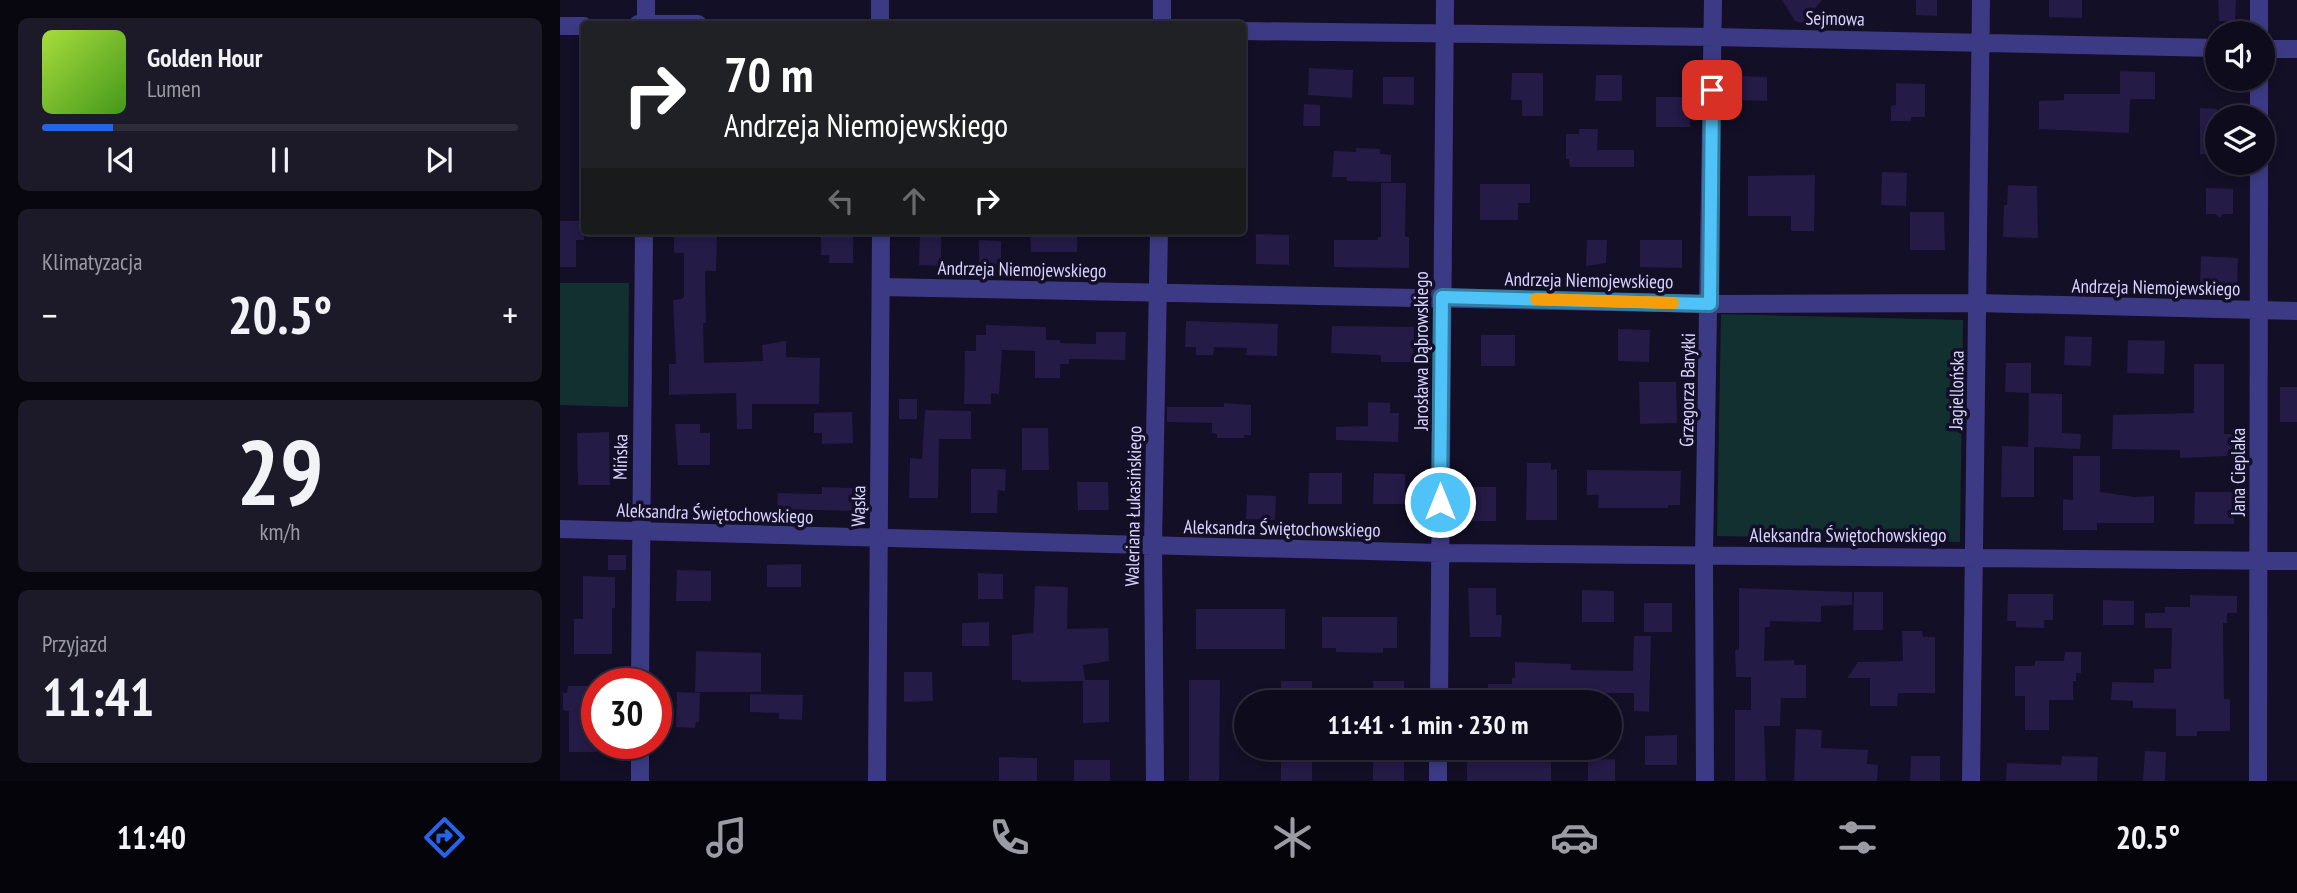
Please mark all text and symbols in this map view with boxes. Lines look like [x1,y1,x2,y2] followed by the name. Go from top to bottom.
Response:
[1805,5,1865,31] street label: Sejmowa
[2205,21,2275,175] map controls
[2205,21,2275,91] button: sound
[147,41,262,74] text: Golden Hour
[724,42,813,106] text: 70 m
[609,49,700,140] icon: right
[1682,60,1742,120] pin
[1693,71,1731,109] icon: arrive
[147,74,201,103] text: Lumen
[724,104,1008,146] text: Andrzeja Niemojewskiego
[2205,105,2275,175] button: layers
[102,141,140,179] icon: previous
[261,141,299,179] icon: pause
[420,141,458,179] icon: next
[822,182,860,220] icon: left
[895,182,933,220] icon: ahead
[968,182,1006,220] icon: right
[42,247,142,276] text: Klimatyzacja
[937,256,1107,282] street label: Andrzeja Niemojewskiego
[1504,267,1674,293] street label: Andrzeja Niemojewskiego
[1409,271,1433,432] street label: Jarosława Dąbrowskiego
[2071,274,2241,300] street label: Andrzeja Niemojewskiego
[228,281,332,348] text: 20.5°
[42,290,58,339] text: −
[502,290,518,339] text: +
[1674,333,1700,447] street label: Grzegorza Baryłki
[1943,350,1969,431] street label: Jagiellońska
[237,412,324,530] text: 29
[1120,425,1146,587] street label: Waleriana Łukasińskiego
[2226,428,2250,517] street label: Jana Cieplaka
[608,434,632,480] street label: Mińska
[1403,465,1477,539] position arrow
[846,485,870,527] street label: Wąska
[616,498,814,528] street label: Aleksandra Świętochowskiego
[1183,514,1381,542] street label: Aleksandra Świętochowskiego
[260,517,300,546] text: km/h
[1750,523,1946,547] street label: Aleksandra Świętochowskiego
[42,629,107,658] text: Przyjazd
[42,663,154,730] text: 11:41
[581,668,672,759] speed limit sign: 30
[1328,708,1528,741] text: 11:41 · 1 min · 230 m
[420,813,469,862] icon: directions
[702,813,751,862] icon: music
[985,813,1034,862] icon: phone
[1268,813,1317,862] icon: climate
[1550,813,1599,862] icon: car
[1833,813,1882,862] icon: filters
[117,816,186,858] text: 11:40
[2116,816,2180,858] text: 20.5°

